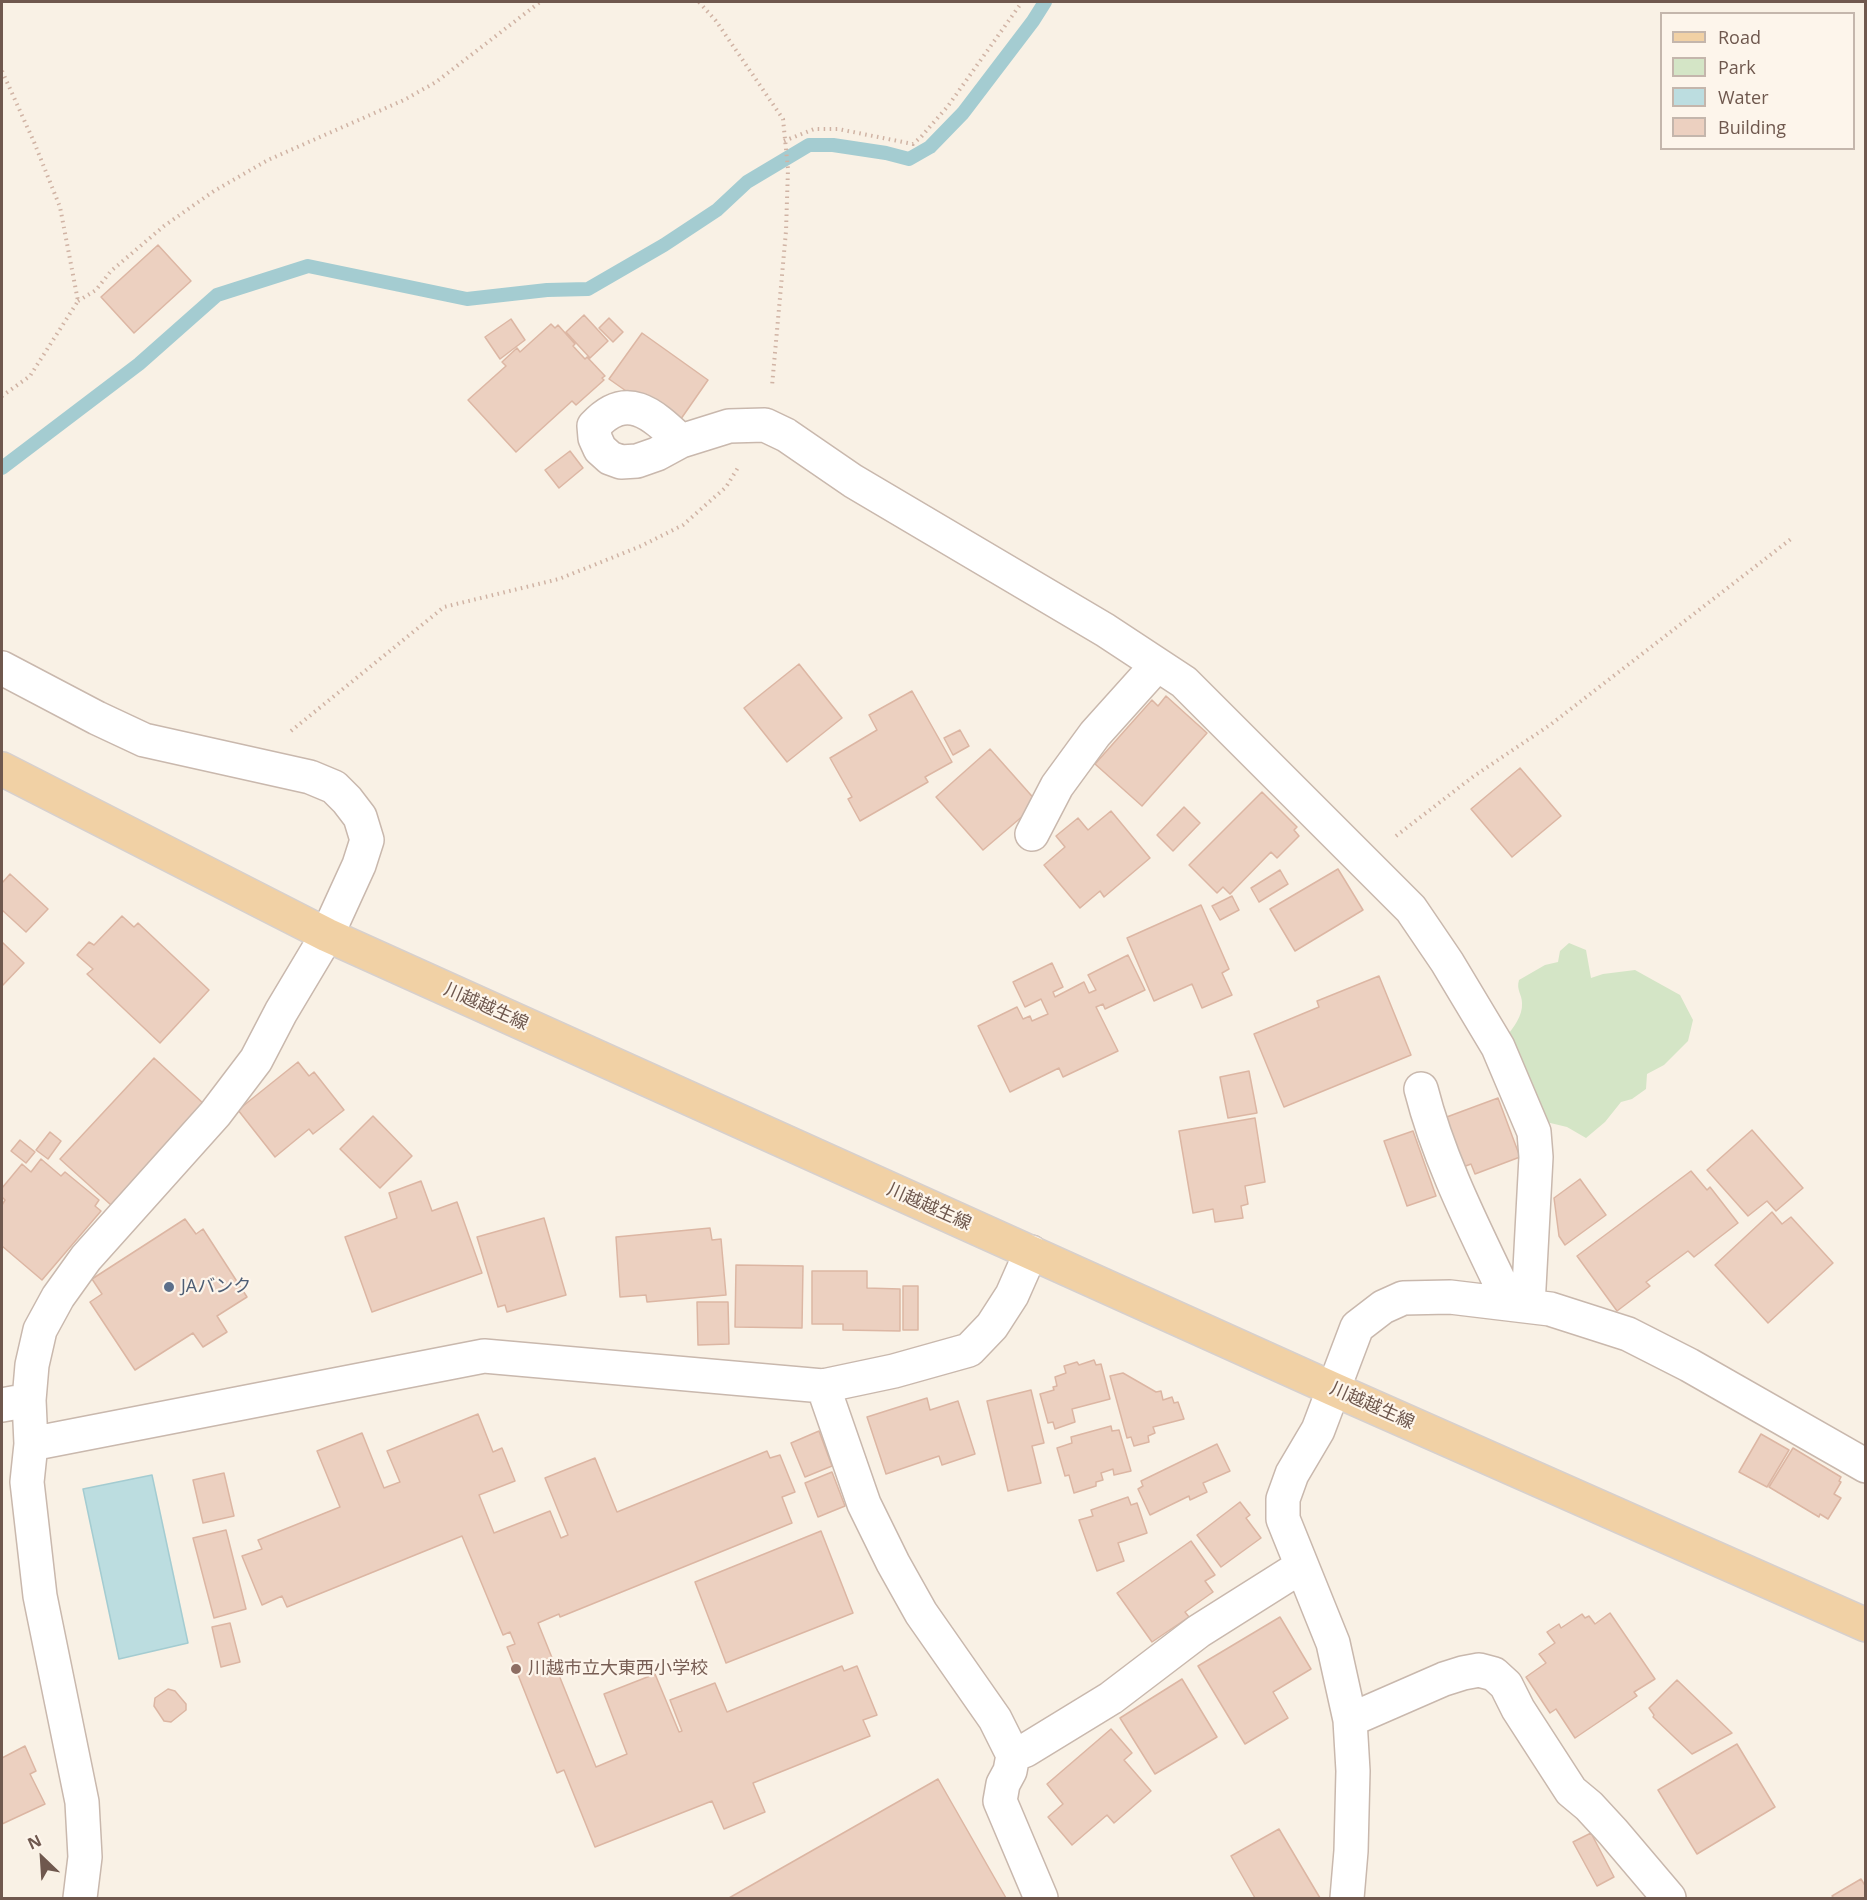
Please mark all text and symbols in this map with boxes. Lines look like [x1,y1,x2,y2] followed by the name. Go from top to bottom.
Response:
[1660,12,1855,150] legend
[1718,25,1761,49] text: Road
[1718,55,1756,79] text: Park
[1718,85,1769,109] text: Water
[1718,115,1786,139] text: Building
[440,979,532,1035] street label: 川越越生線
[883,1179,975,1235] street label: 川越越生線
[181,1276,251,1298] place label: JAバンク
[162,1280,176,1294] marker: JAバンク
[1326,1378,1418,1434] street label: 川越越生線
[528,1658,708,1680] place label: 川越市立大東西小学校
[509,1662,523,1676] marker: 川越市立大東西小学校
[12,1828,72,1888] north arrow
[24,1829,45,1854] text: N

